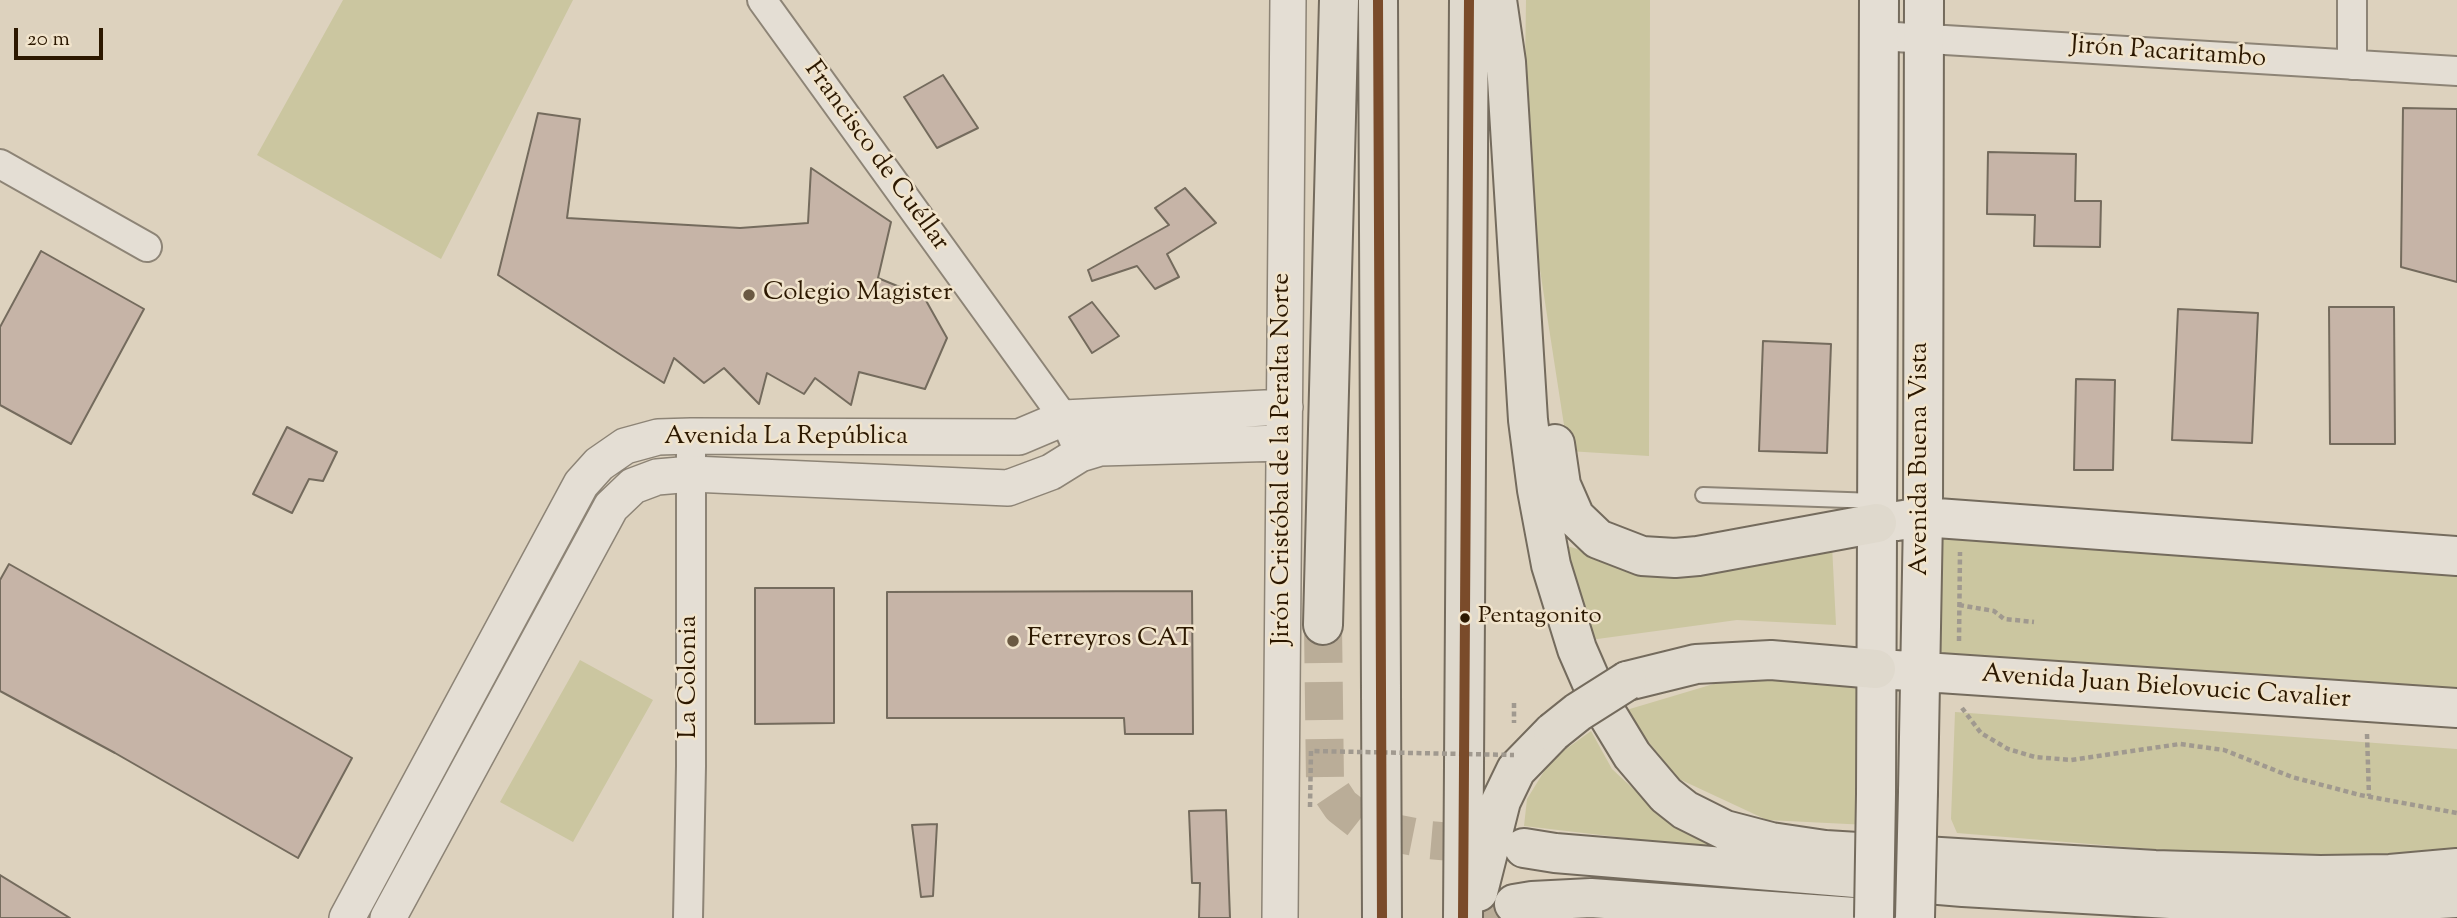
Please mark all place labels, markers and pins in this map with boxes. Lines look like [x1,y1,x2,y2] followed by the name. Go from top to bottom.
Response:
[763,279,953,311] place label: Colegio Magister
[741,287,757,303] marker: Colegio Magister
[1478,604,1602,632] place label: Pentagonito
[1458,611,1472,625] marker: Pentagonito
[1027,625,1194,657] place label: Ferreyros CAT
[1005,633,1021,649] marker: Ferreyros CAT

